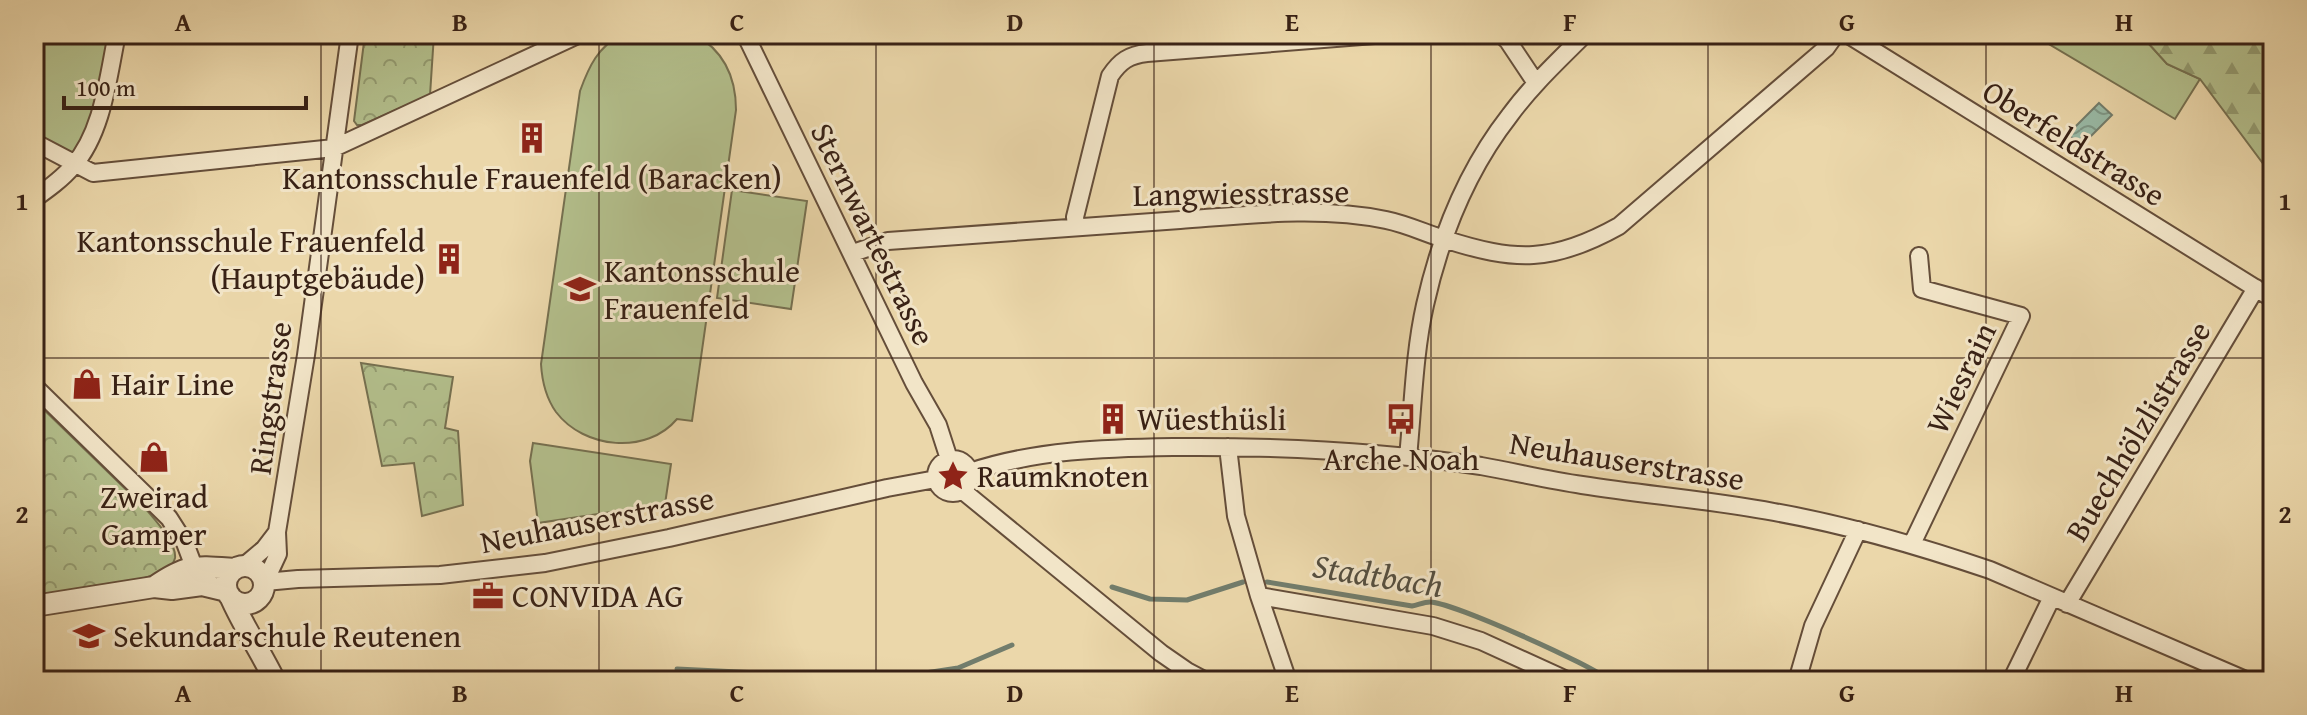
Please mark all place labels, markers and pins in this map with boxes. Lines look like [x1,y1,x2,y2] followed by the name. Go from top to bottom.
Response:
[515,121,549,155] building icon: Kantonsschule Frauenfeld (Baracken)
[282,154,782,201] place label: Kantonsschule Frauenfeld (Baracken)
[77,217,425,301] place label: Kantonsschule Frauenfeld (Hauptgebäude)
[432,242,466,276] building icon: Kantonsschule Frauenfeld (Hauptgebäude)
[604,247,800,331] place label: Kantonsschule Frauenfeld
[563,272,597,306] school or university icon: Kantonsschule Frauenfeld
[111,360,234,407] place label: Hair Line
[70,367,104,401] shop icon: Hair Line
[1137,395,1287,442] place label: Wüesthüsli
[1096,402,1130,436] building icon: Wüesthüsli
[1384,402,1418,436] bus stop icon: Arche Noah
[1323,435,1479,482] place label: Arche Noah
[137,440,171,474] shop icon: Zweirad Gamper
[977,452,1149,499] place label: Raumknoten
[936,459,970,493] place icon: Raumknoten
[100,473,208,557] place label: Zweirad Gamper
[512,572,683,619] place label: CONVIDA AG
[471,579,505,613] office icon: CONVIDA AG
[113,612,461,659] place label: Sekundarschule Reutenen
[72,619,106,653] school or university icon: Sekundarschule Reutenen

